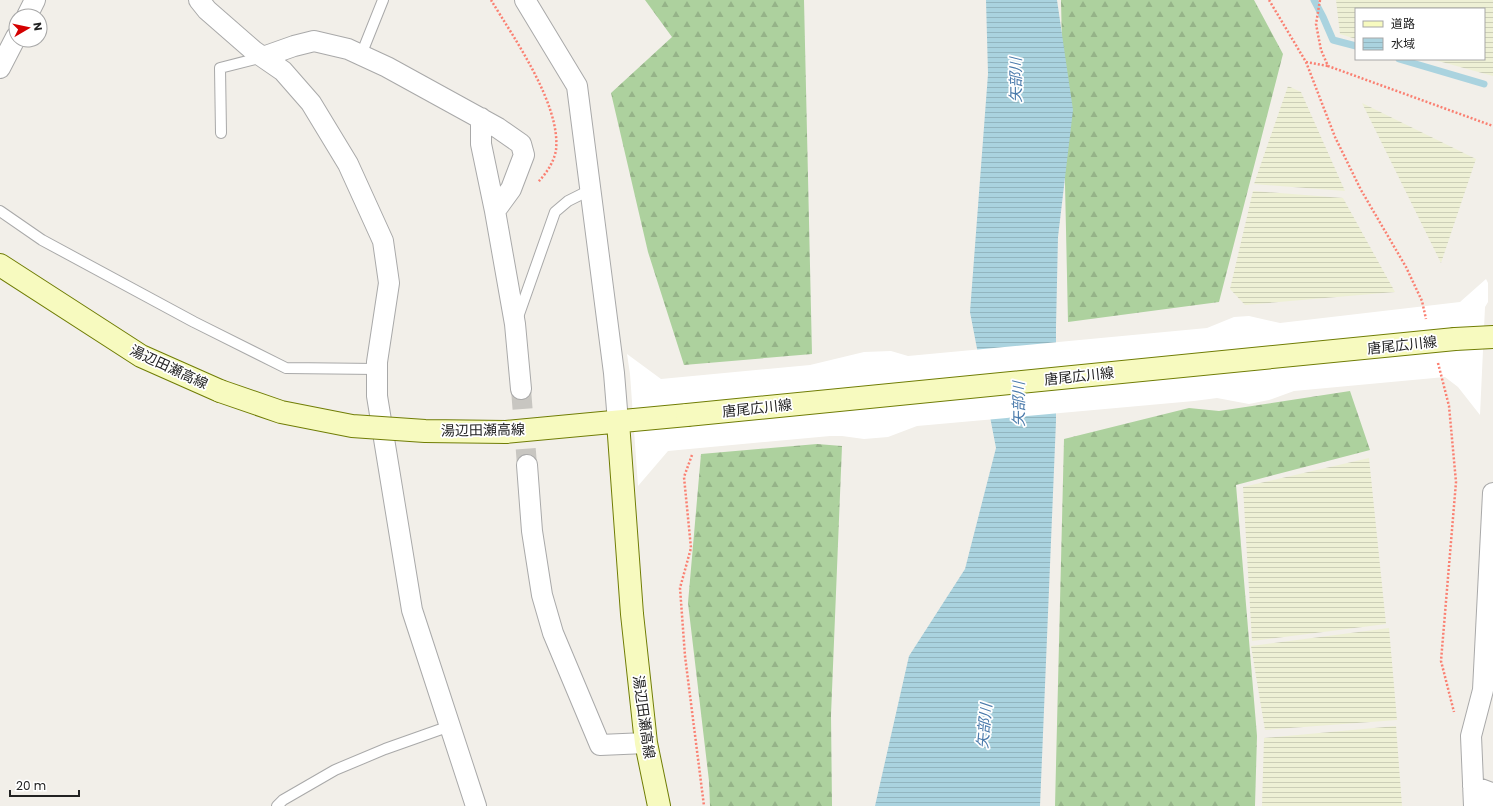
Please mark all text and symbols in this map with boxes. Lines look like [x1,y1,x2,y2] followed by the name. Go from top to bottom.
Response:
[8,8,48,48] north arrow
[1355,8,1485,60] legend
[1391,15,1415,32] text: 道路
[29,21,46,32] text: N
[1391,35,1415,52] text: 水域
[1005,56,1026,103] water label: 矢部川
[1366,331,1438,359] street label: 唐尾広川線
[127,340,211,394] street label: 湯辺田瀬高線
[1043,362,1115,390] street label: 唐尾広川線
[1008,380,1029,427] water label: 矢部川
[721,394,793,422] street label: 唐尾広川線
[441,419,525,441] street label: 湯辺田瀬高線
[628,674,660,760] street label: 湯辺田瀬高線
[972,701,997,749] water label: 矢部川
[10,772,79,798] scale bar
[16,777,46,794] text: 20 m

